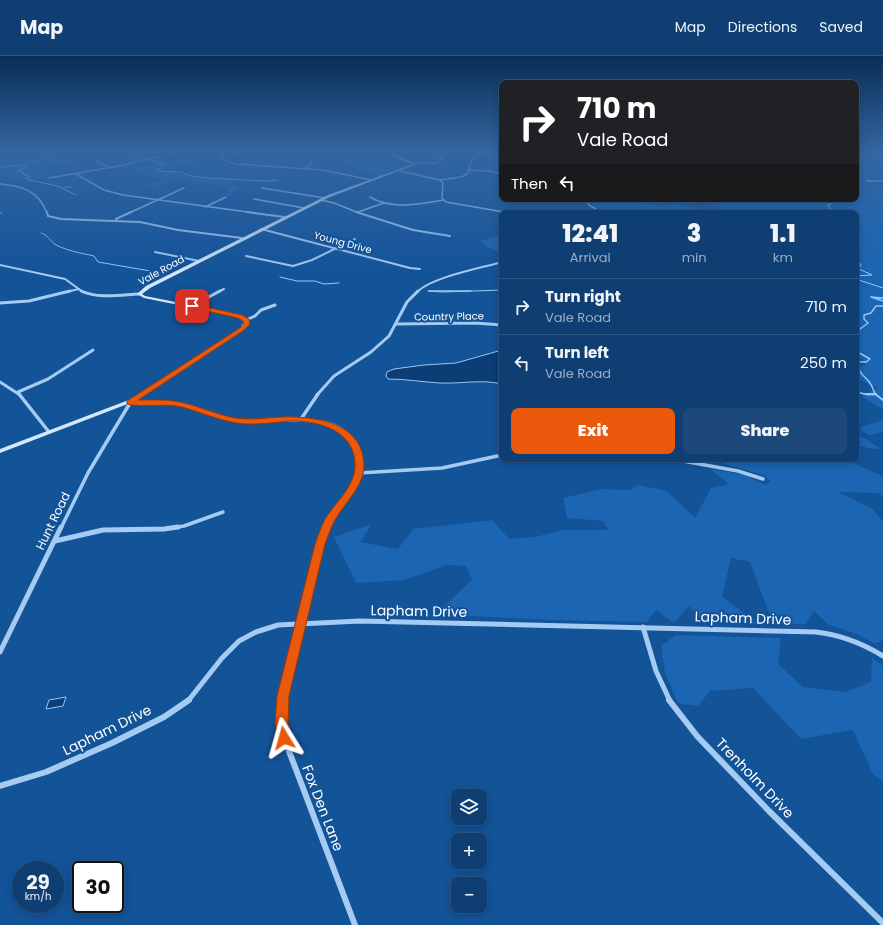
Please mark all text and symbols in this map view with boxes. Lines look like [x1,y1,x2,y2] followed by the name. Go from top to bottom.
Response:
[20,14,63,41] text: Map
[675,17,706,37] text: Map
[728,17,797,37] text: Directions
[819,17,863,37] text: Saved
[577,89,656,128] text: 710 m
[511,96,563,148] icon: right
[577,127,669,152] text: Vale Road
[556,172,578,194] icon: left
[511,173,548,194] text: Then
[562,217,618,250] text: 12:41
[687,217,701,250] text: 3
[770,217,796,250] text: 1.1
[312,228,374,257] street label: Young Drive
[570,248,611,267] text: Arrival
[682,248,707,267] text: min
[773,248,793,267] text: km
[135,252,187,289] street label: Vale Road
[545,286,621,307] text: Turn right
[175,289,209,323] pin
[181,295,203,317] icon: arrive
[511,296,533,318] icon: right
[805,296,847,317] text: 710 m
[414,308,484,325] street label: Country Place
[545,308,611,327] text: Vale Road
[545,342,609,363] text: Turn left
[511,352,533,374] icon: left
[800,352,847,373] text: 250 m
[545,364,611,383] text: Vale Road
[511,408,675,454] button: Exit
[683,408,847,454] button: Share
[31,489,74,553] street label: Hunt Road
[371,600,468,622] street label: Lapham Drive
[694,606,792,630] street label: Lapham Drive
[59,700,155,760] street label: Lapham Drive
[263,717,305,759] position arrow
[711,733,799,823] street label: Trenholm Drive
[297,762,349,854] street label: Fox Den Lane
[451,789,487,913] map controls
[451,789,487,825] button: layers
[451,833,487,869] button: +
[72,861,124,913] speed limit sign: 30
[26,868,50,896] text: 29
[451,877,487,913] button: −
[25,889,51,904] text: km/h

